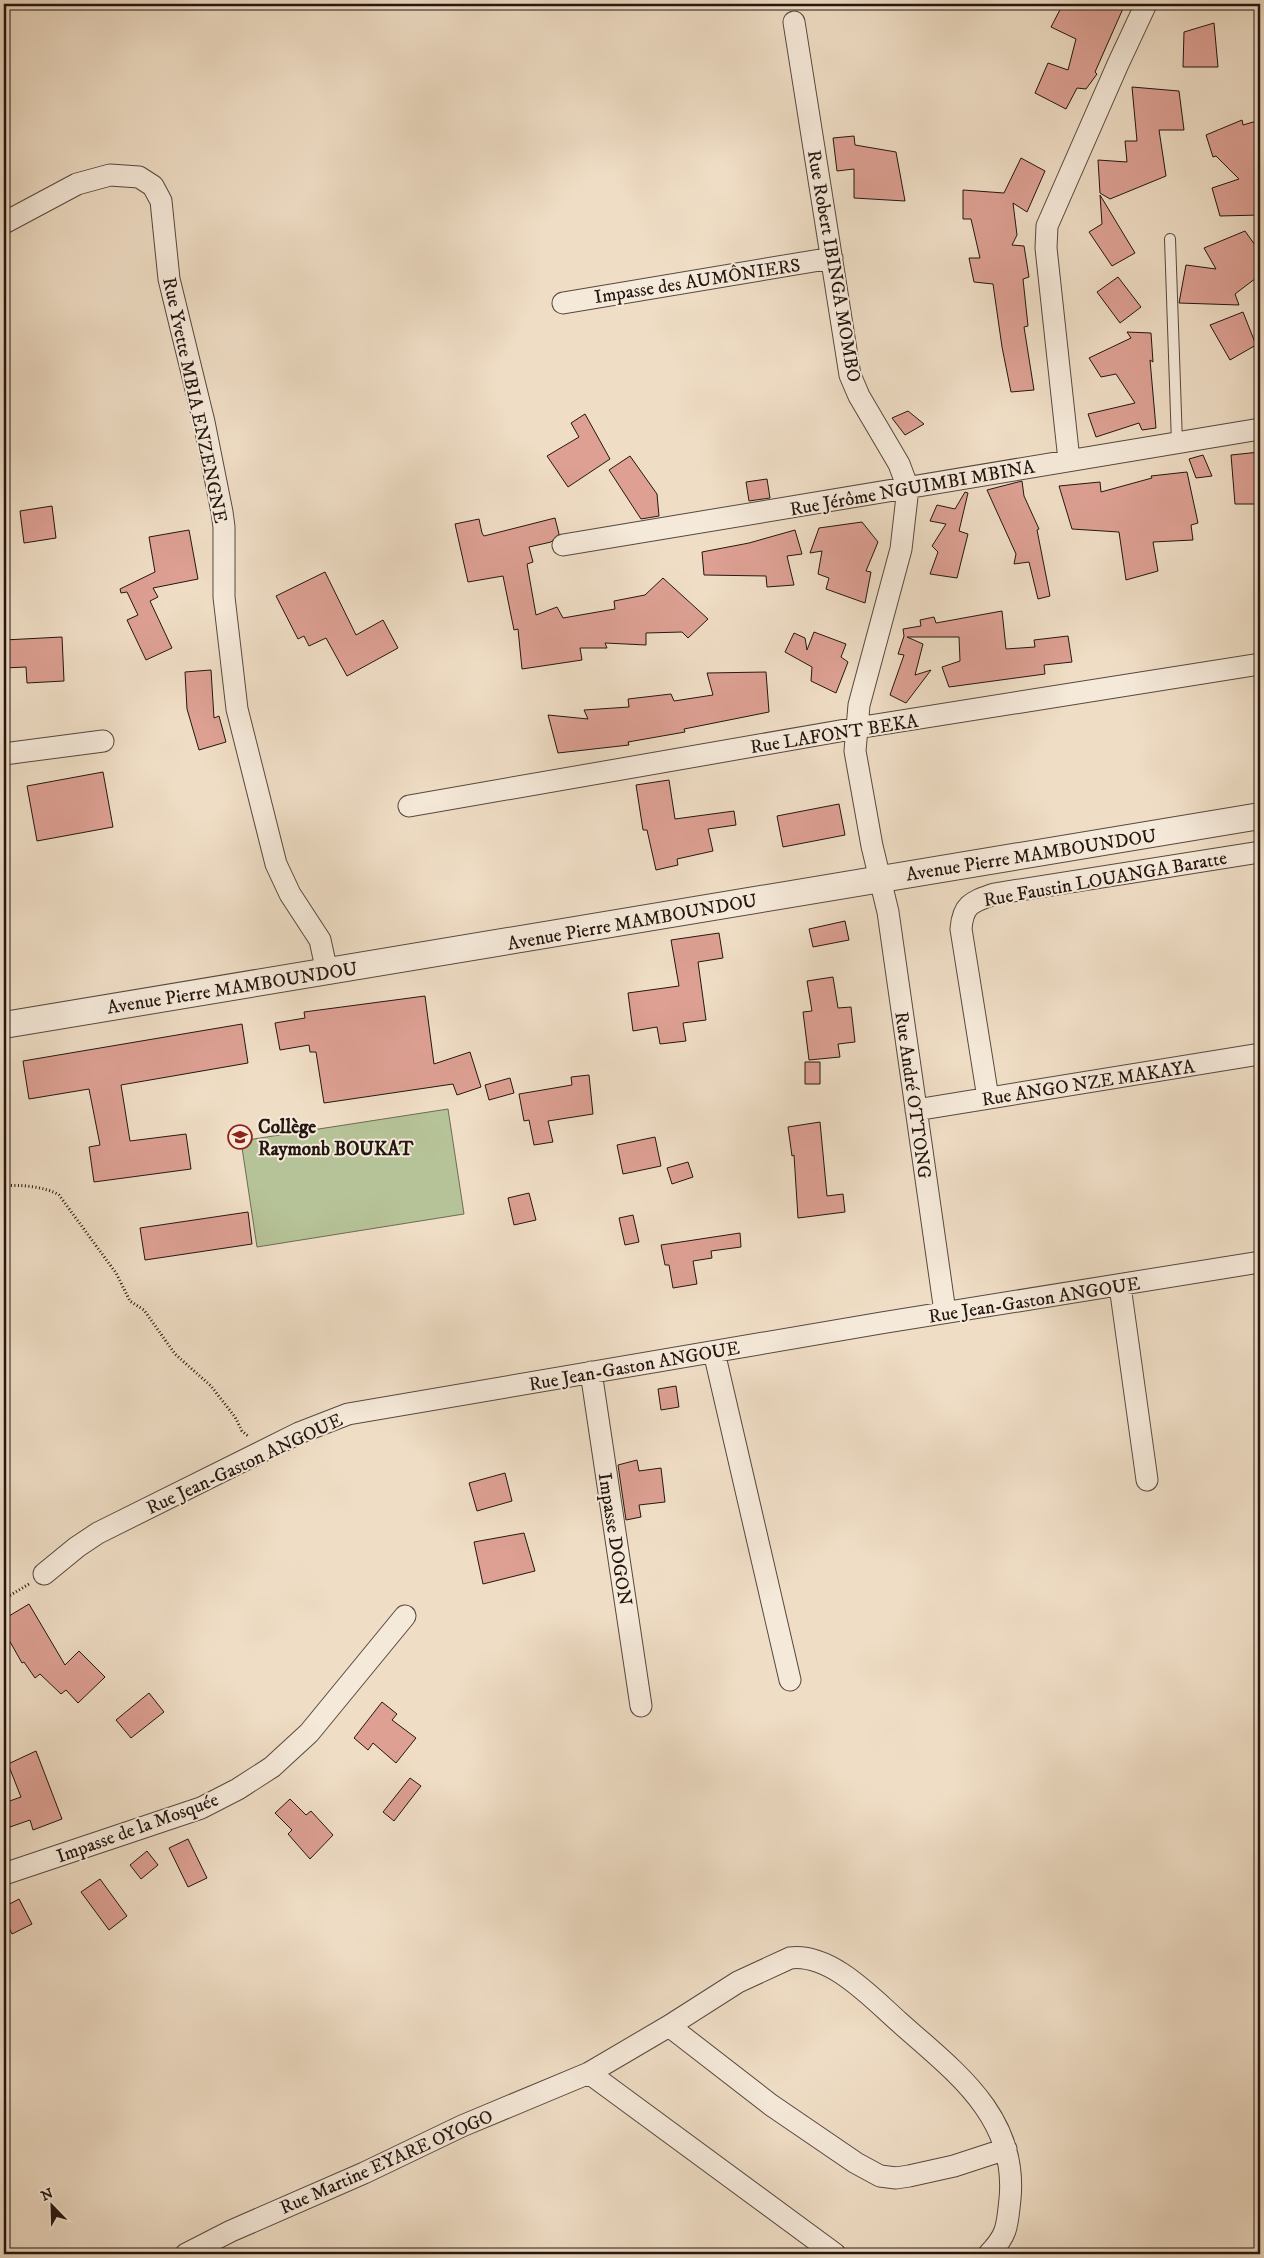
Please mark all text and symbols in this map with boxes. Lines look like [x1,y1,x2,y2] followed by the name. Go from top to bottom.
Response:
[802,148,865,384] street label: Rue Robert IBINGA MOMBO
[592,253,802,309] street label: Impasse des AUMÔNIERS
[157,275,232,525] street label: Rue Yvette MBIA ENZENGNE
[788,455,1037,521] street label: Rue Jérôme NGUIMBI MBINA
[749,710,921,759] street label: Rue LAFONT BEKA
[904,824,1158,887] street label: Avenue Pierre MAMBOUNDOU
[982,847,1229,912] street label: Rue Faustin LOUANGA Baratte
[505,889,759,956] street label: Avenue Pierre MAMBOUNDOU
[105,957,359,1020] street label: Avenue Pierre MAMBOUNDOU
[889,1010,936,1180] street label: Rue André OTTONG
[980,1055,1197,1112] street label: Rue ANGO NZE MAKAYA
[258,1116,414,1161] place label: Collège Raymonb BOUKAT
[227,1124,253,1150] school or university icon: Collège Raymonb BOUKAT
[927,1272,1142,1329] street label: Rue Jean-Gaston ANGOUE
[527,1337,742,1396] street label: Rue Jean-Gaston ANGOUE
[143,1409,346,1520] street label: Rue Jean-Gaston ANGOUE
[593,1471,636,1607] street label: Impasse DOGON
[53,1788,222,1869] street label: Impasse de la Mosquée
[276,2105,497,2220] street label: Rue Martine EYARE OYOGO
[28,2180,78,2230] north arrow
[39,2184,57,2205] text: N

